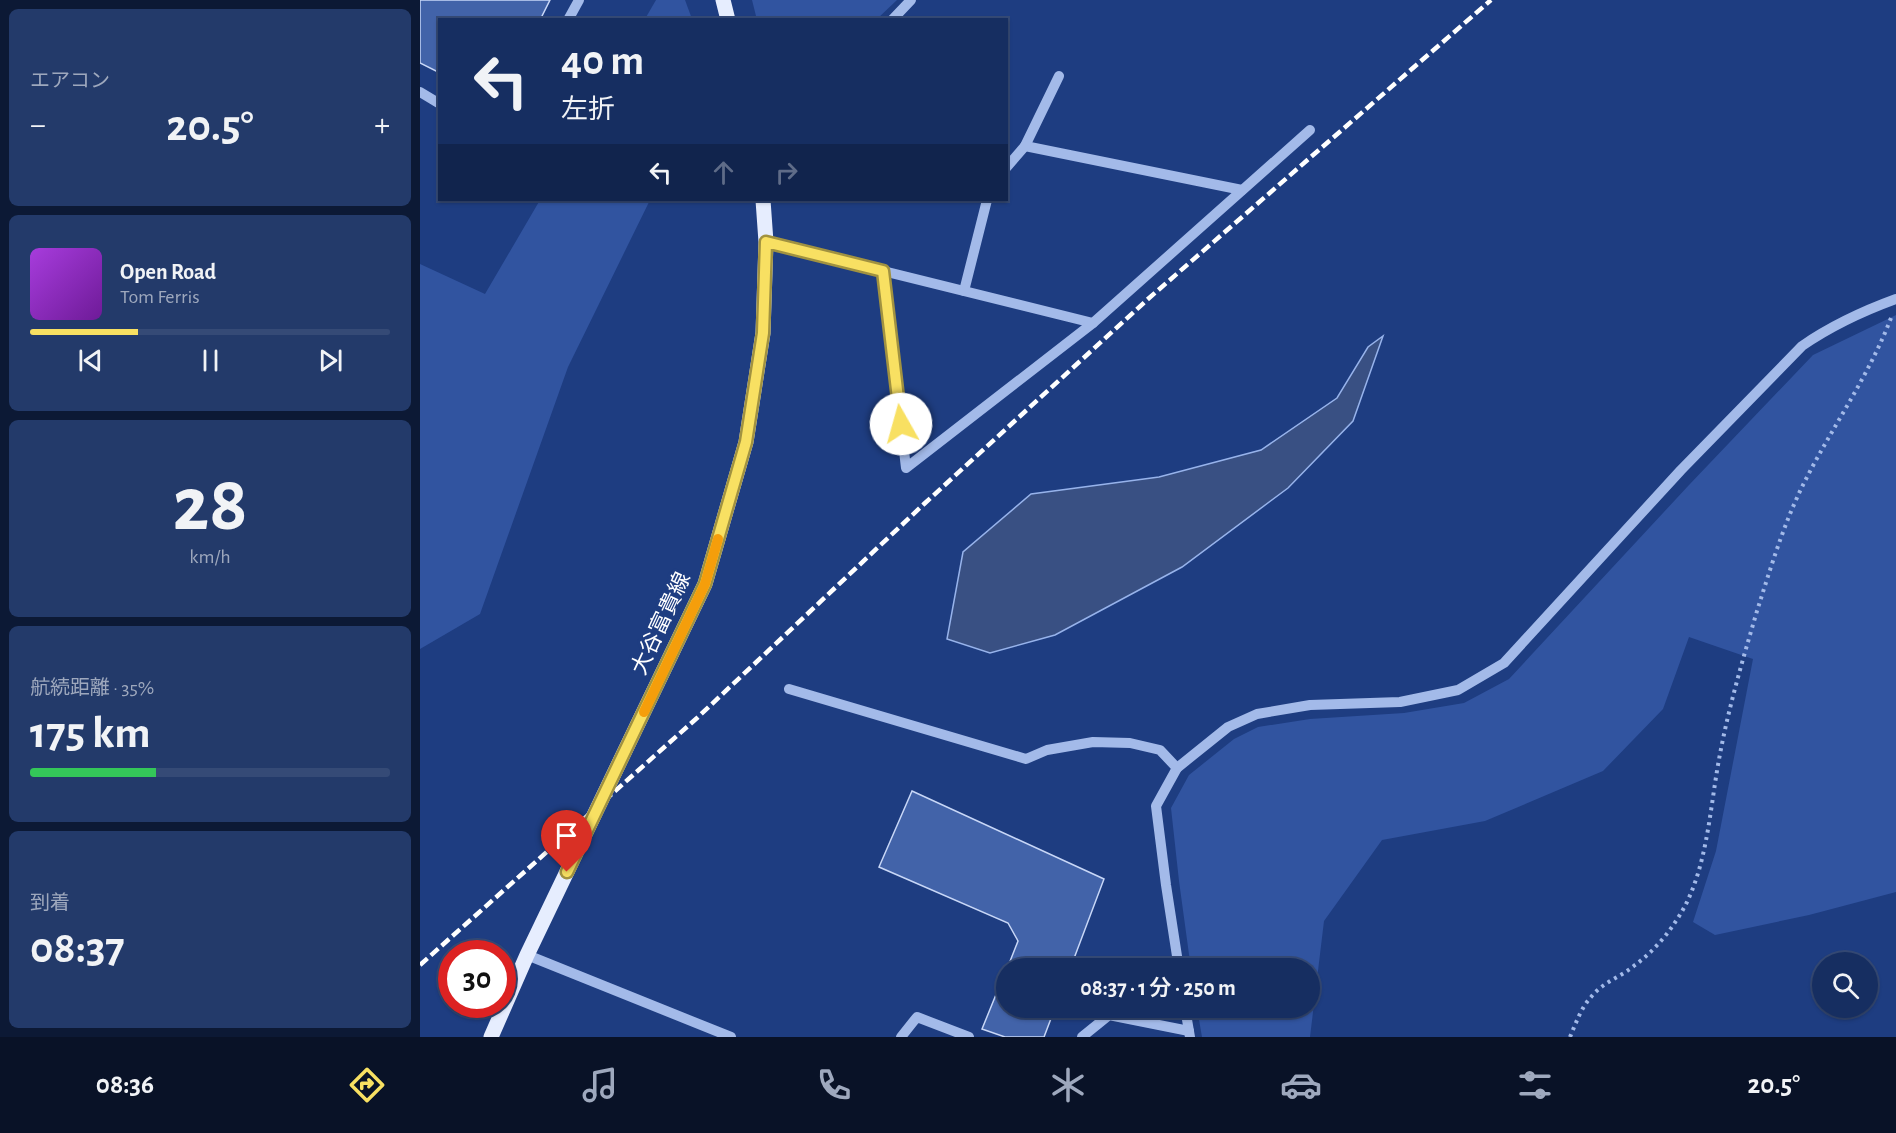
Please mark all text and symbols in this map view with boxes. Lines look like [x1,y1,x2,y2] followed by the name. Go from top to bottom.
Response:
[561,40,644,82] text: 40 m
[462,42,540,120] icon: left
[30,71,110,91] text: エアコン
[561,96,615,123] text: 左折
[166,104,254,149] text: 20.5°
[30,109,46,142] text: −
[374,109,390,142] text: +
[644,156,677,189] icon: left
[707,156,740,189] icon: ahead
[770,156,803,189] icon: right
[120,261,216,283] text: Open Road
[120,287,200,307] text: Tom Ferris
[74,344,107,377] icon: previous
[194,344,227,377] icon: pause
[314,344,347,377] icon: next
[869,392,933,456] position arrow
[172,467,248,545] text: 28
[189,547,231,567] text: km/h
[627,568,694,678] street label: 大谷富貴線
[30,678,154,698] text: 航続距離 · 35%
[30,711,150,756] text: 175 km
[541,810,592,872] pin
[550,819,583,852] icon: arrive
[30,893,70,913] text: 到着
[30,926,125,971] text: 08:37
[438,940,516,1018] speed limit sign: 30
[1812,952,1878,1018] map controls
[1812,952,1878,1018] button: search
[1080,977,1236,999] text: 08:37 · 1 分 · 250 m
[346,1064,388,1106] icon: directions
[579,1064,621,1106] icon: music
[813,1064,855,1106] icon: phone
[1047,1064,1089,1106] icon: climate
[1280,1064,1322,1106] icon: car
[1514,1064,1556,1106] icon: filters
[96,1071,154,1098] text: 08:36
[1748,1071,1800,1098] text: 20.5°

